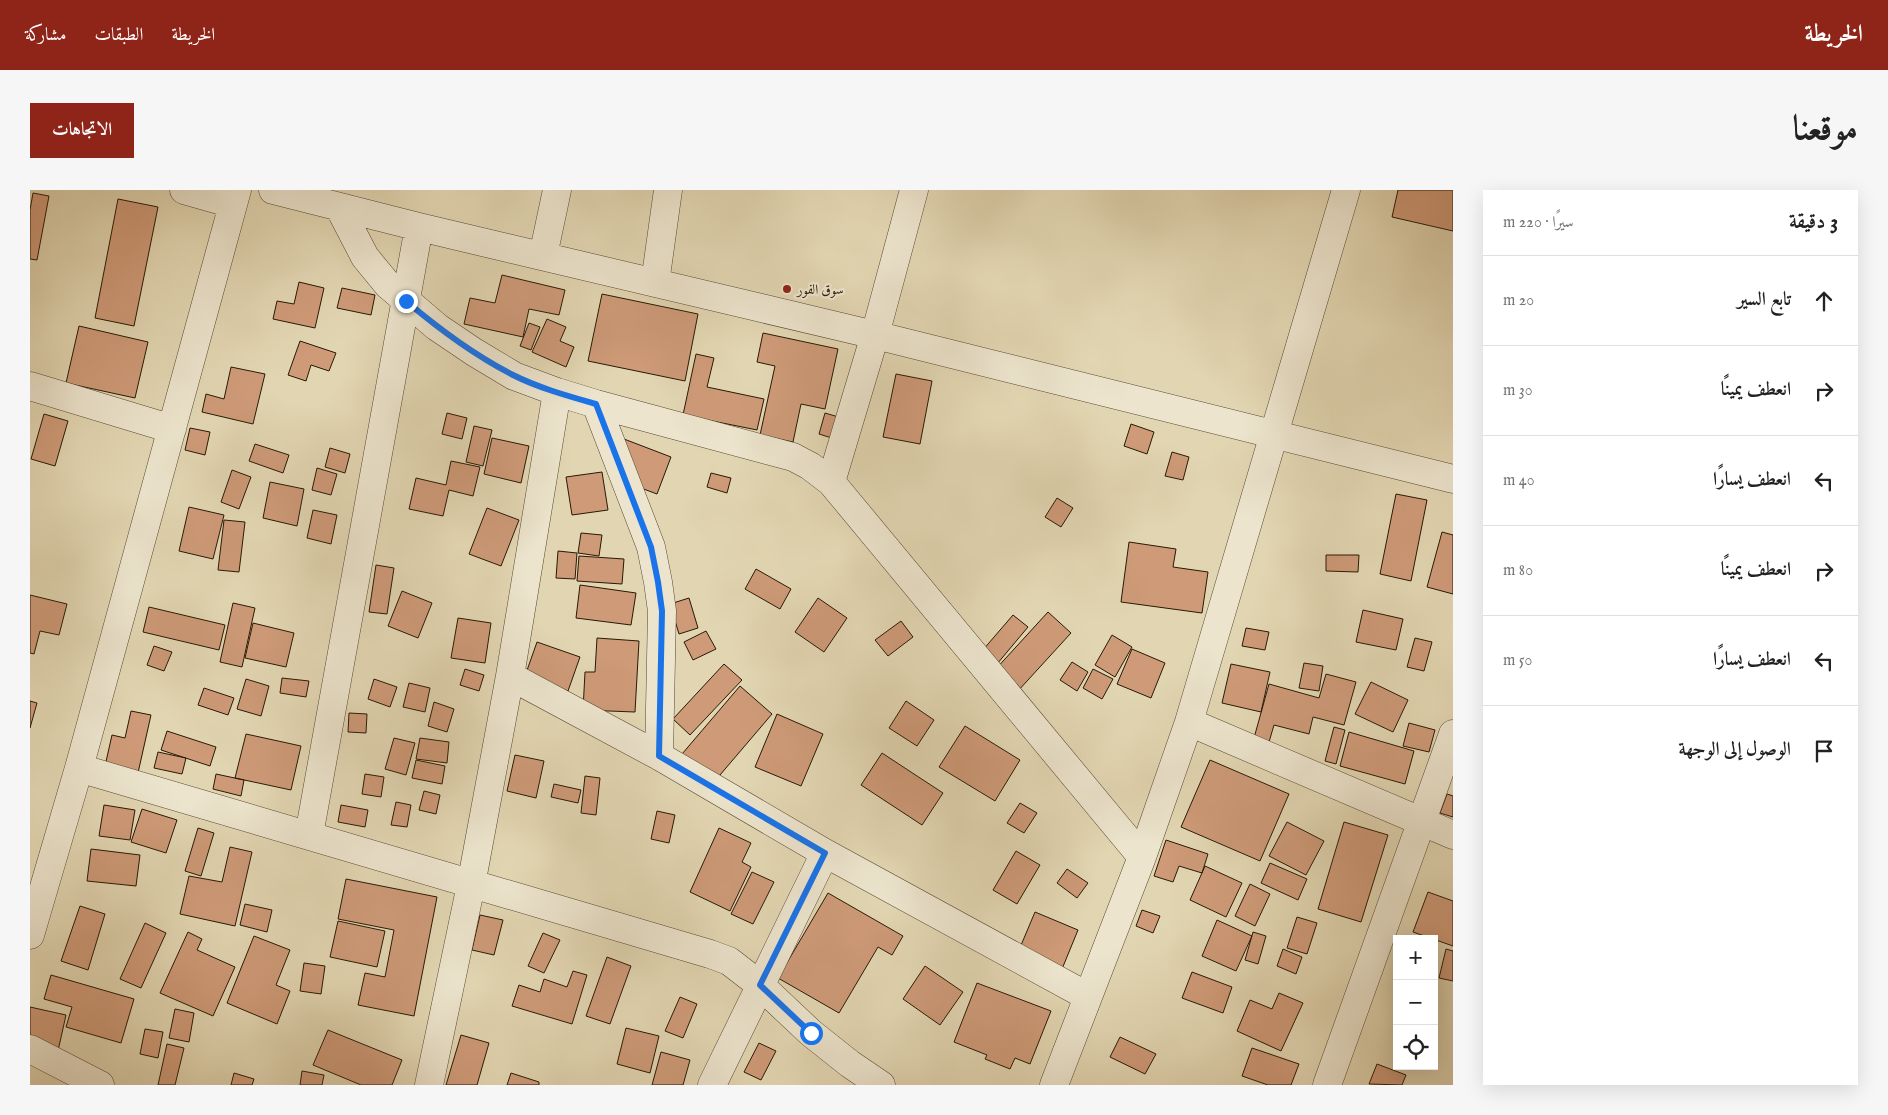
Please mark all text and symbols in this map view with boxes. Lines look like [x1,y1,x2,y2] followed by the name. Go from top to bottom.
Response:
[1805,19,1863,50] text: الخريطة
[25,24,66,47] text: مشاركة
[94,24,143,47] text: الطبقات
[171,24,215,47] text: الخريطة
[30,103,134,158] button: الاتجاهات
[1793,107,1858,152] text: موقعنا
[1789,209,1838,236] text: 3 دقيقة
[1503,213,1574,233] text: سيرًا · 220 m
[795,281,844,299] place label: سوق الفور
[781,283,793,295] marker: سوق الفور
[1810,287,1838,315] icon: ahead
[1737,288,1791,312] text: تابع السير
[395,290,418,313] route end
[1503,291,1534,311] text: 20 m
[1810,377,1838,405] icon: right
[1721,378,1791,402] text: انعطف يمينًا
[1503,381,1533,401] text: 30 m
[1810,467,1838,495] icon: left
[1713,468,1791,492] text: انعطف يسارًا
[1503,471,1535,491] text: 40 m
[1810,557,1838,585] icon: right
[1721,558,1791,582] text: انعطف يمينًا
[1503,561,1533,581] text: 80 m
[1810,647,1838,675] icon: left
[1713,648,1791,672] text: انعطف يسارًا
[1503,651,1532,671] text: 50 m
[1810,737,1838,765] icon: arrive
[1679,738,1791,762] text: الوصول إلى الوجهة
[1393,935,1438,1070] map controls
[1393,935,1438,980] button: +
[1393,980,1438,1025] button: −
[800,1022,823,1045] route start
[1393,1025,1438,1070] button: locate

